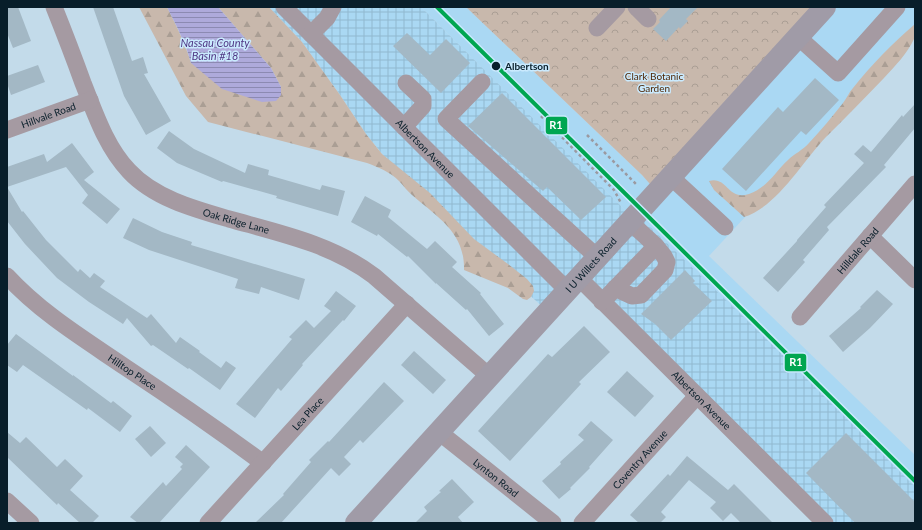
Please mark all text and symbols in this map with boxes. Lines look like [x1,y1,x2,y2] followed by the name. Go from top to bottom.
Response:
[180,36,250,62] water label: Nassau County Basin #18
[490,60,502,72] marker: Albertson
[504,60,549,72] place label: Albertson
[625,70,684,94] park label: Clark Botanic Garden
[19,100,77,130] street label: Hillvale Road
[545,116,568,135] line badge: R1
[394,117,457,180] street label: Albertson Avenue
[549,118,563,131] text: R1
[201,206,271,236] street label: Oak Ridge Lane
[834,225,881,276] street label: Hilldale Road
[563,235,619,295] street label: I U Willets Road
[106,351,159,392] street label: Hilltop Place
[784,353,807,372] line badge: R1
[789,355,803,368] text: R1
[670,368,734,432] street label: Albertson Avenue
[289,394,326,433] street label: Lea Place
[610,427,670,491] street label: Coventry Avenue
[471,456,521,499] street label: Lynton Road

